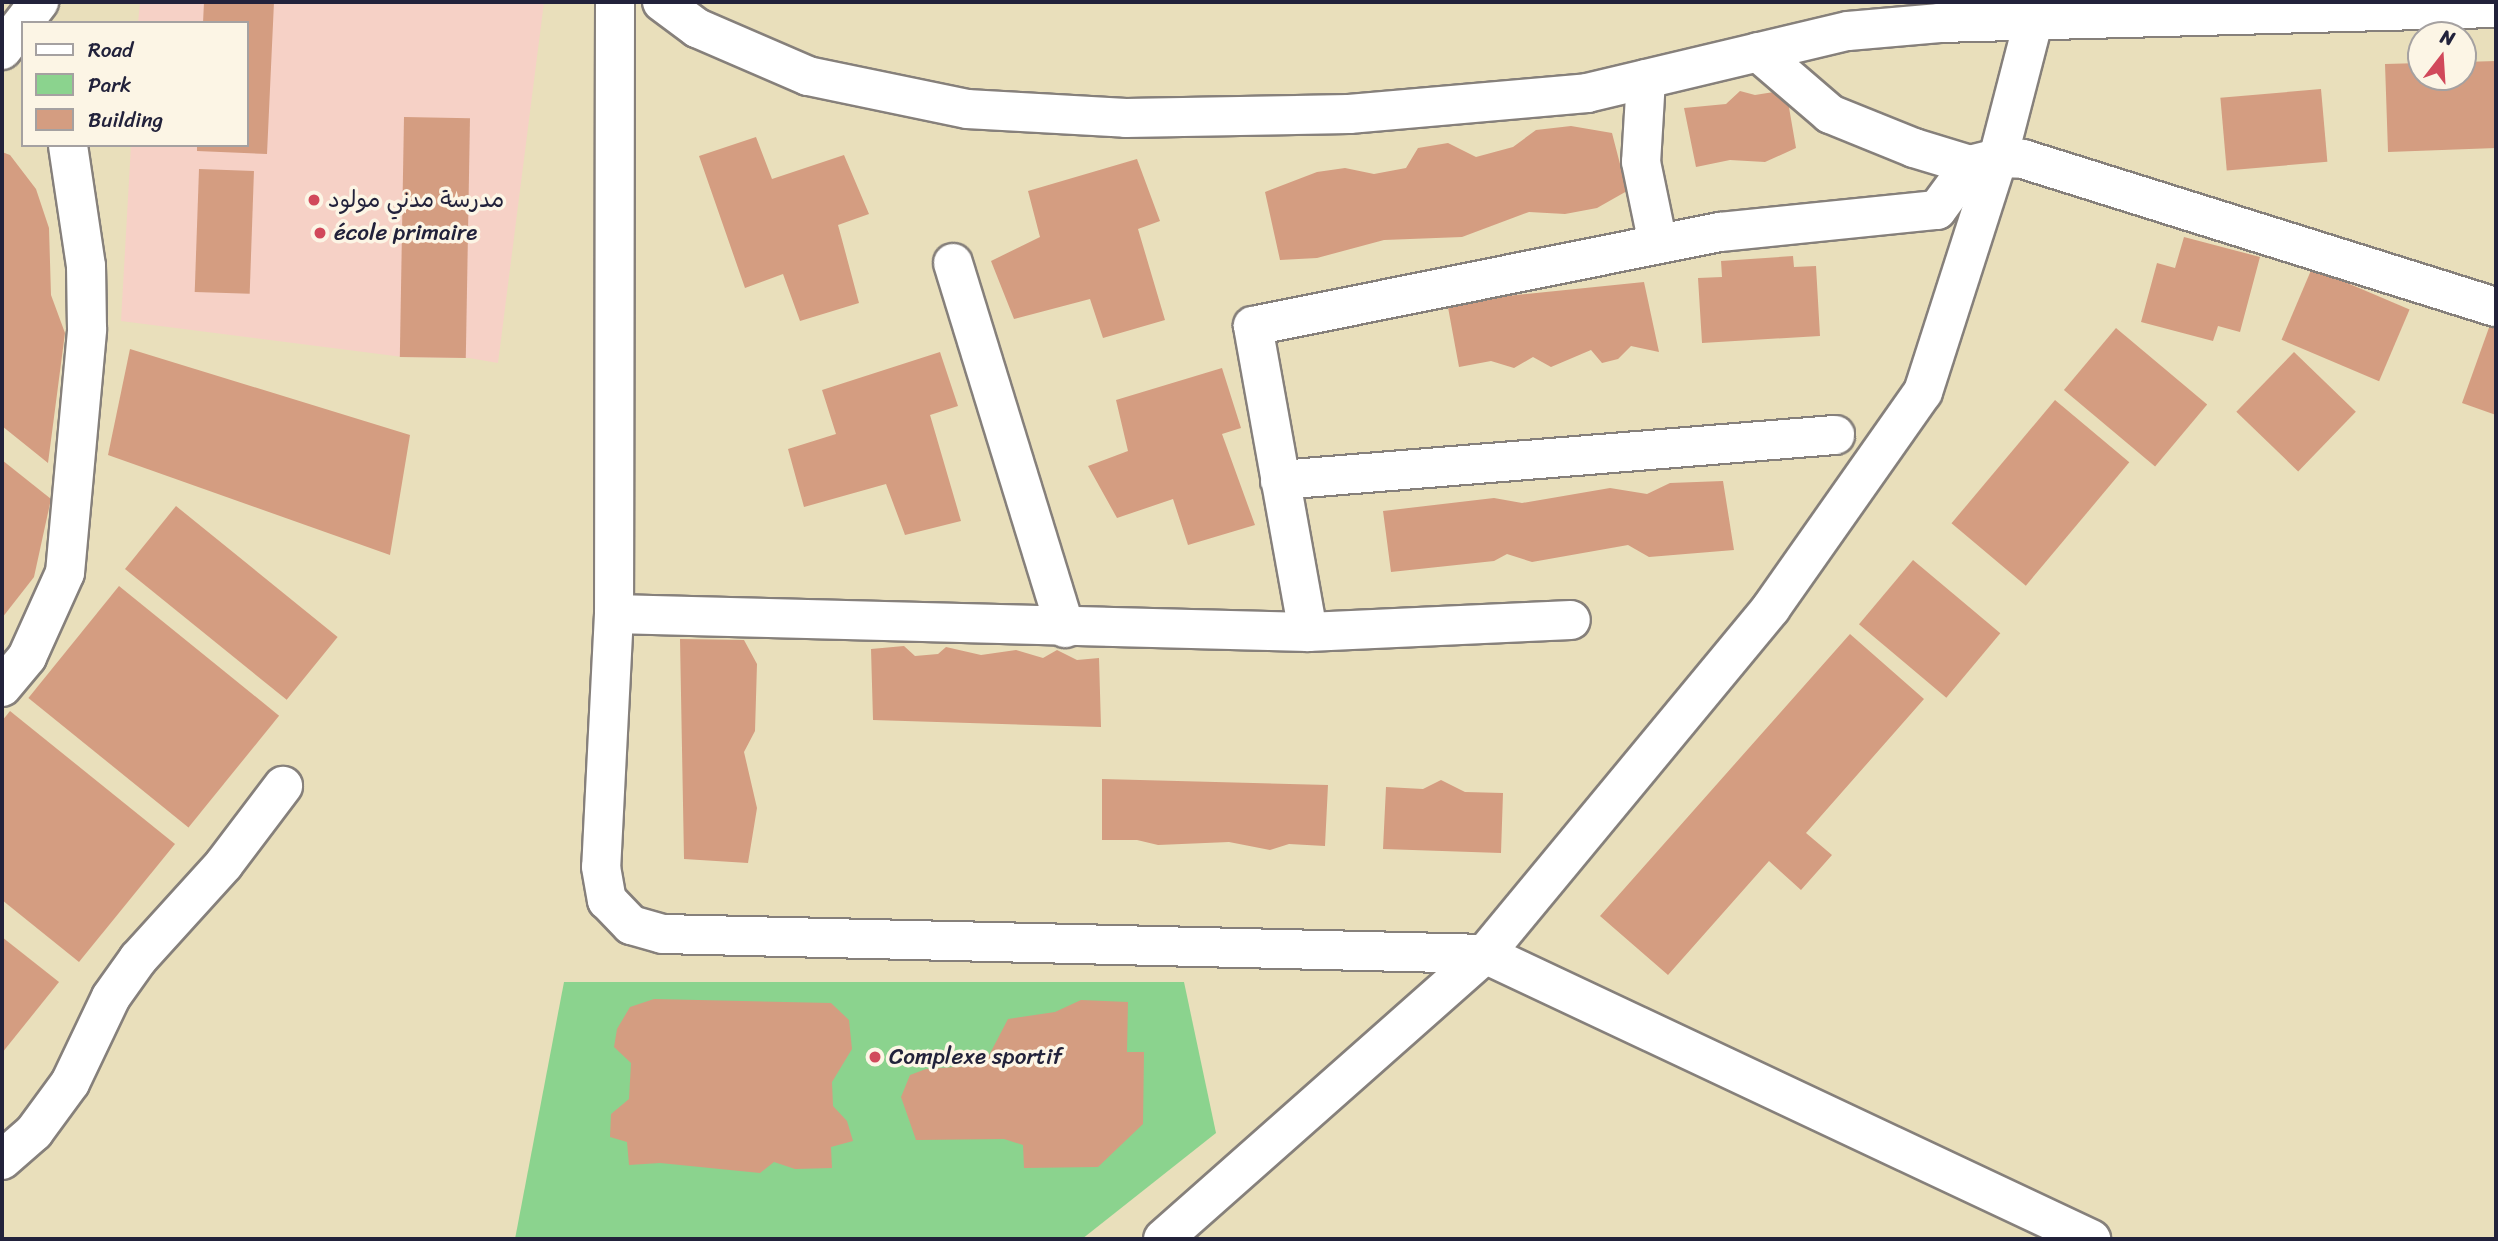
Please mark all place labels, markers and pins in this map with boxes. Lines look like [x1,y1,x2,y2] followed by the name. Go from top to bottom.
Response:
[328,186,504,214] place label: مدرسة مدني مولود
[306,192,322,208] marker: مدرسة مدني مولود
[334,219,478,247] place label: école primaire
[312,225,328,241] marker: école primaire
[889,1043,1062,1071] place label: Complexe sportif
[867,1049,883,1065] marker: Complexe sportif

